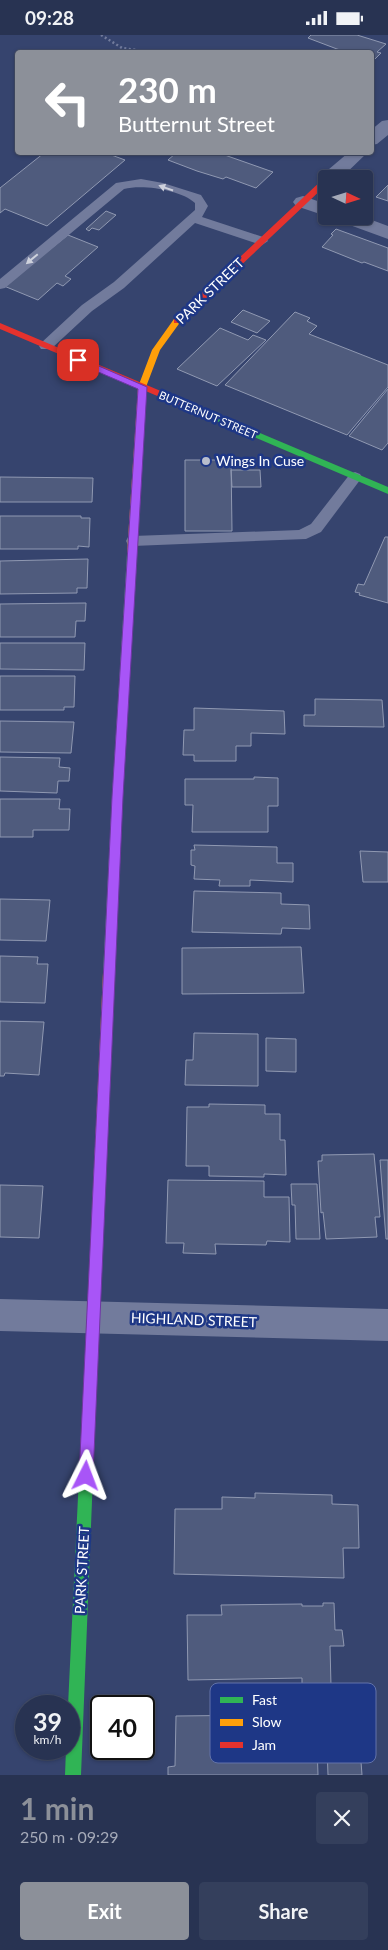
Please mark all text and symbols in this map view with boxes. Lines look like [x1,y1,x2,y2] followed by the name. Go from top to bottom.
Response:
[25,6,74,29] text: 09:28
[118,68,217,110] text: 230 m
[35,70,100,135] icon: left
[118,110,275,137] text: Butternut Street
[318,170,372,225] north arrow
[318,170,373,225] map controls
[158,183,173,191] one-way arrow
[25,253,38,264] one-way arrow
[172,253,248,327] street label: PARK STREET
[57,339,99,381] pin
[64,346,92,374] icon: arrive
[157,388,260,441] street label: BUTTERNUT STREET
[216,452,304,469] place label: Wings In Cuse
[200,455,212,467] marker: Wings In Cuse
[131,1309,258,1330] street label: HIGHLAND STREET
[59,1449,111,1501] position arrow
[71,1525,92,1614] street label: PARK STREET
[210,1683,376,1763] legend
[252,1691,277,1708] text: Fast
[90,1695,155,1760] speed limit sign: 40
[33,1706,62,1736] text: 39
[252,1713,282,1730] text: Slow
[33,1732,62,1747] text: km/h
[252,1736,276,1753] text: Jam
[20,1790,94,1826] text: 1 min
[316,1792,368,1844] button: close
[20,1827,119,1846] text: 250 m · 09:29
[20,1882,189,1940] button: Exit
[199,1882,368,1940] button: Share

